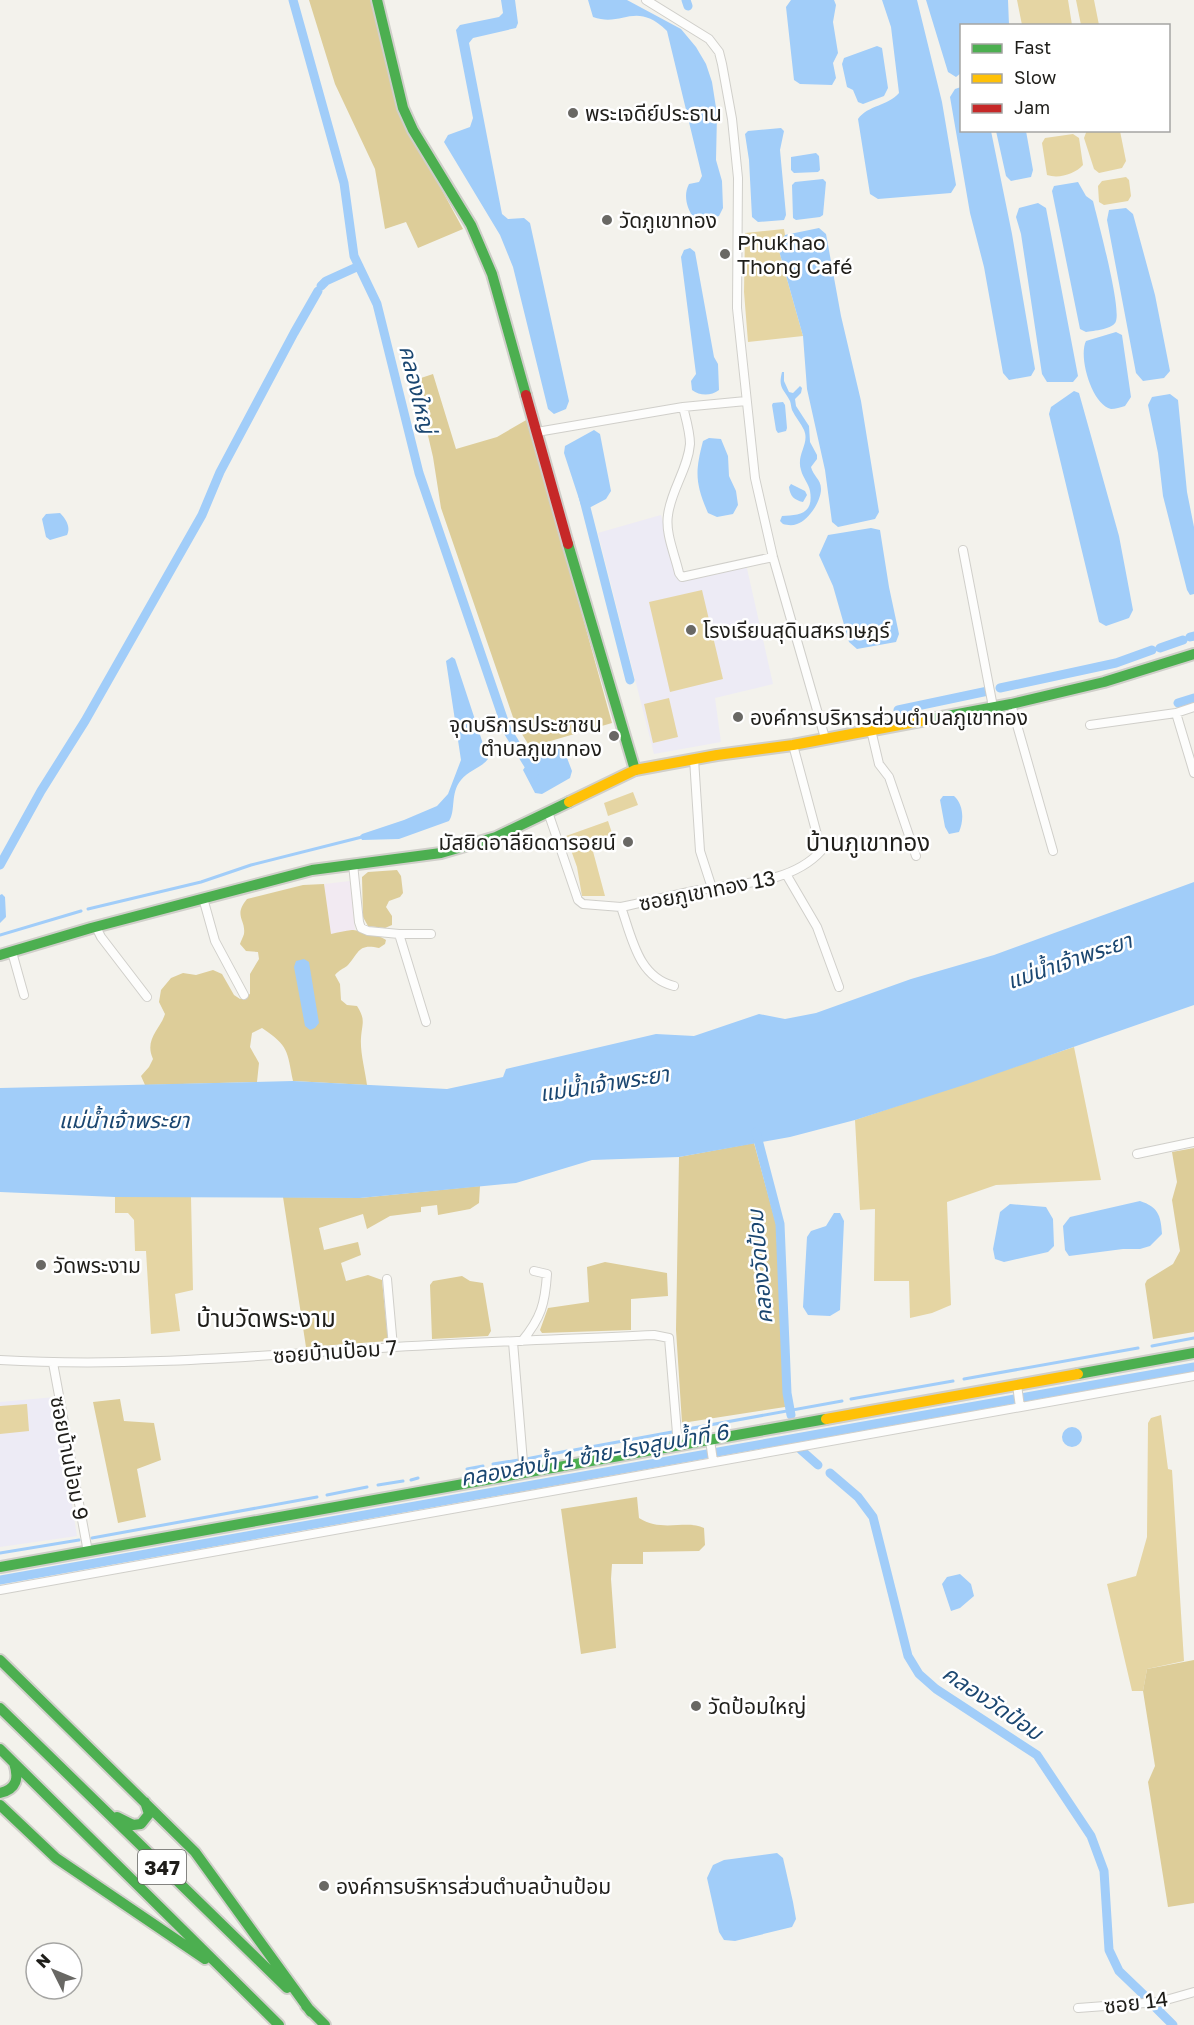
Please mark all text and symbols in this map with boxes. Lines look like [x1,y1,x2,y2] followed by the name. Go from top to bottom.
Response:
[960,24,1170,132] legend
[1014,36,1051,58] text: Fast
[1014,66,1057,88] text: Slow
[1014,96,1050,118] text: Jam
[585,100,722,126] place label: พระเจดีย์ประธาน
[566,106,580,120] marker: พระเจดีย์ประธาน
[619,207,717,234] place label: วัดภูเขาทอง
[600,213,614,227] marker: วัดภูเขาทอง
[737,229,852,279] place label: Phukhao Thong Café
[718,247,732,261] marker: Phukhao Thong Café
[394,342,443,439] water label: คลองใหญ่
[703,617,891,644] place label: โรงเรียนสุดินสหราษฎร์
[684,623,698,637] marker: โรงเรียนสุดินสหราษฎร์
[750,704,1028,731] place label: องค์การบริหารส่วนตำบลภูเขาทอง
[731,710,745,724] marker: องค์การบริหารส่วนตำบลภูเขาทอง
[449,711,602,762] place label: จุดบริการประชาชน ตำบลภูเขาทอง
[607,729,621,743] marker: จุดบริการประชาชน ตำบลภูเขาทอง
[806,827,930,858] district label: บ้านภูเขาทอง
[439,829,616,855] place label: มัสยิดอาลียิดดารอยน์
[621,835,635,849] marker: มัสยิดอาลียิดดารอยน์
[636,864,778,917] street label: ซอยภูเขาทอง 13
[1003,925,1136,994] water label: แม่น้ำเจ้าพระยา
[537,1058,672,1107] water label: แม่น้ำเจ้าพระยา
[59,1105,190,1133] water label: แม่น้ำเจ้าพระยา
[740,1207,777,1325] water label: คลองวัดป้อม
[53,1252,141,1278] place label: วัดพระงาม
[34,1258,48,1272] marker: วัดพระงาม
[196,1303,336,1332] district label: บ้านวัดพระงาม
[272,1334,398,1368] street label: ซอยบ้านป้อม 7
[45,1394,95,1522] street label: ซอยบ้านป้อม 9
[458,1416,732,1492] water label: คลองส่งน้ำ 1 ซ้าย-โรงสูบน้ำที่ 6
[938,1659,1049,1746] water label: คลองวัดป้อม
[708,1693,806,1719] place label: วัดป้อมใหญ่
[689,1699,703,1713] marker: วัดป้อมใหญ่
[138,1850,186,1884] road number: 347
[336,1873,611,1899] place label: องค์การบริหารส่วนตำบลบ้านป้อม
[317,1879,331,1893] marker: องค์การบริหารส่วนตำบลบ้านป้อม
[24,1941,84,2001] north arrow
[32,1949,54,1972] text: N
[1102,1985,1170,2019] street label: ซอย 14

